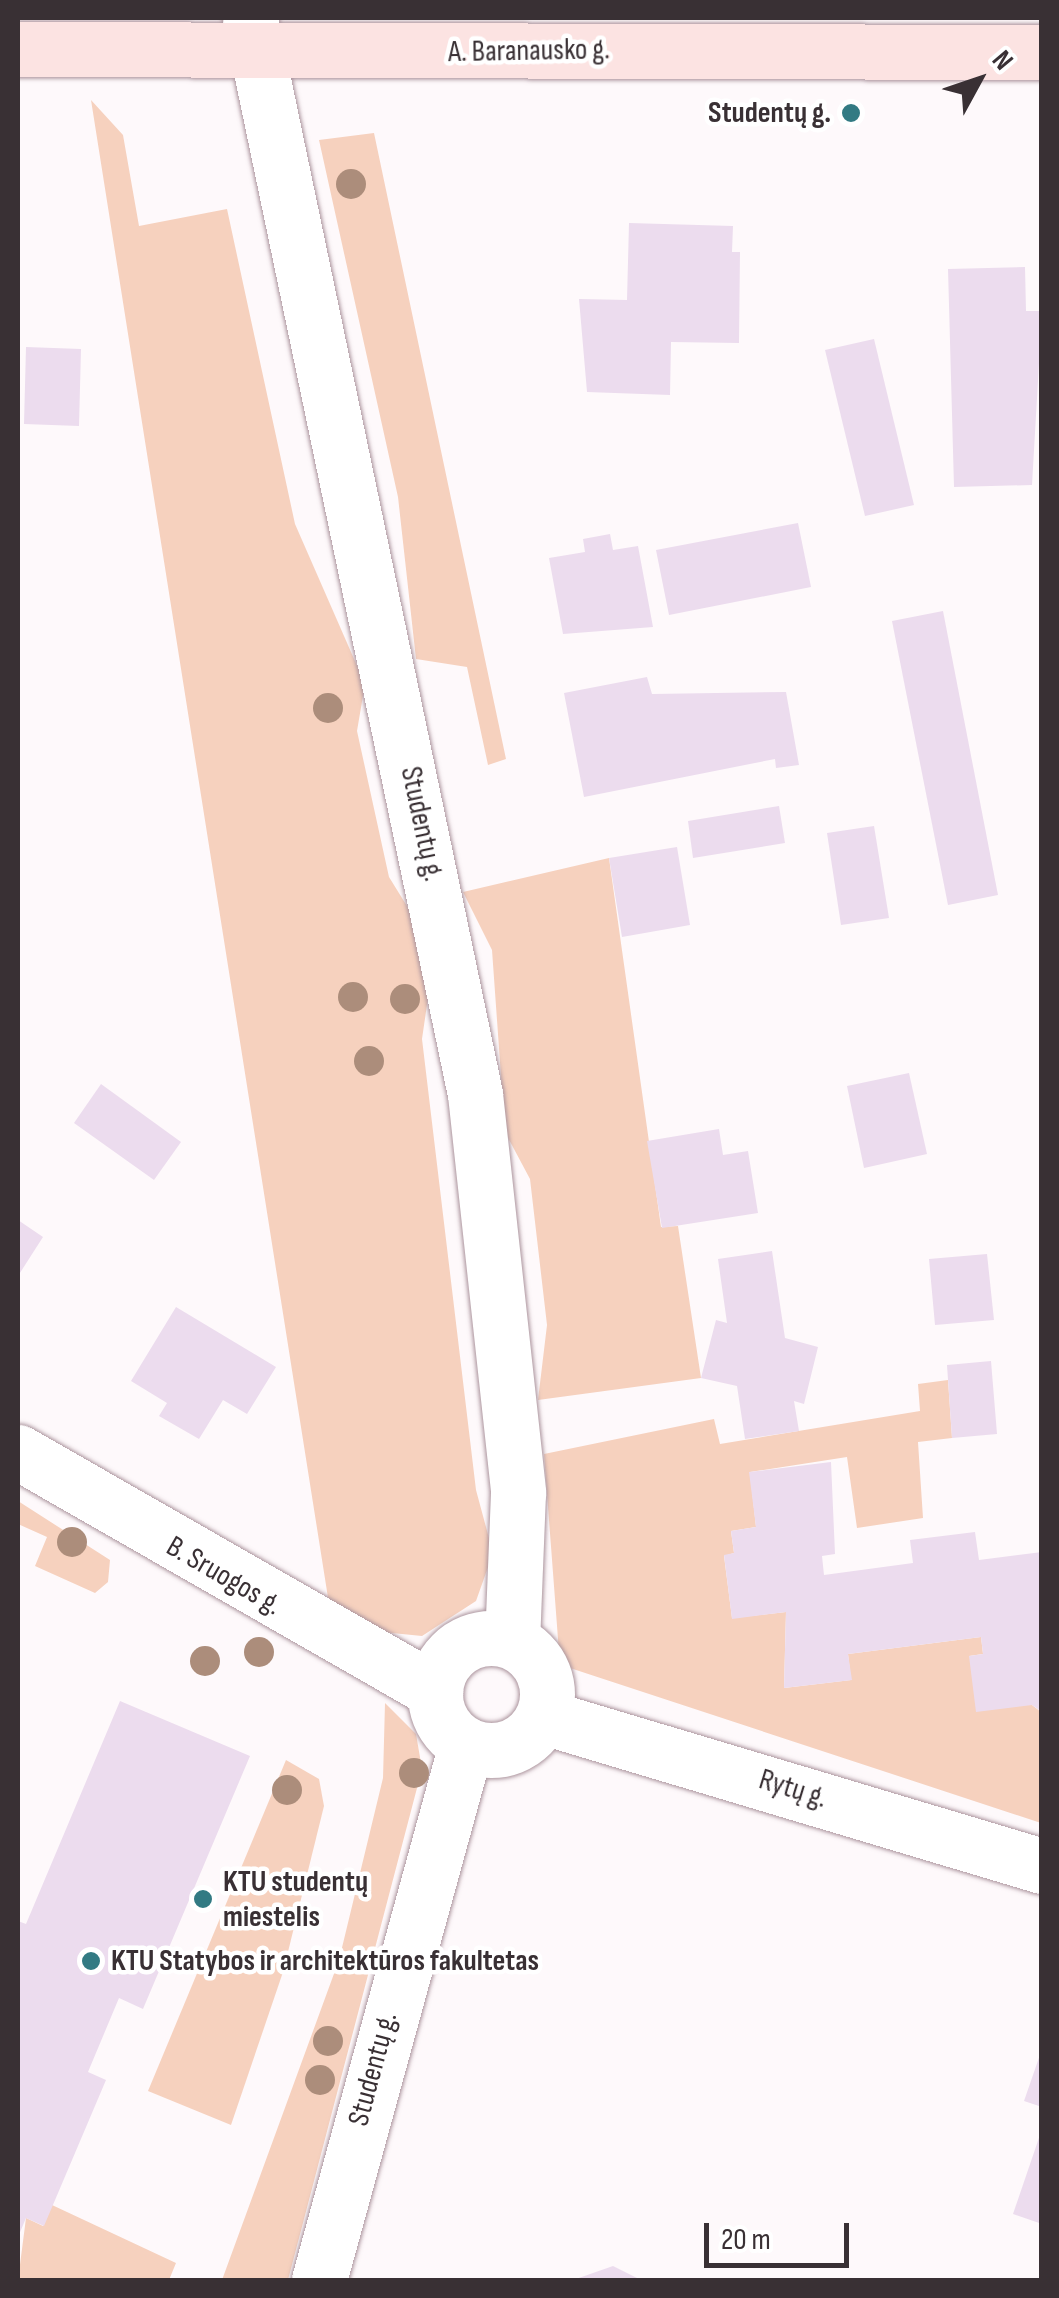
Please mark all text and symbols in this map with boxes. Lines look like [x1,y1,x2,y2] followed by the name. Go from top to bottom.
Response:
[929,30,1029,130] north arrow
[448,32,610,70] street label: A. Baranausko g.
[985,44,1020,77] text: N
[708,95,831,131] place label: Studentų g.
[840,102,862,124] marker: Studentų g.
[392,763,452,885] street label: Studentų g.
[160,1529,288,1623] street label: B. Sruogos g.
[755,1762,831,1816] street label: Rytų g.
[223,1864,368,1934] place label: KTU studentų miestelis
[192,1888,214,1910] marker: KTU studentų miestelis
[111,1943,539,1979] place label: KTU Statybos ir architektūros fakultetas
[80,1950,102,1972] marker: KTU Statybos ir architektūros fakultetas
[341,2008,405,2130] street label: Studentų g.
[709,2203,854,2265] scale bar
[721,2222,771,2258] text: 20 m

